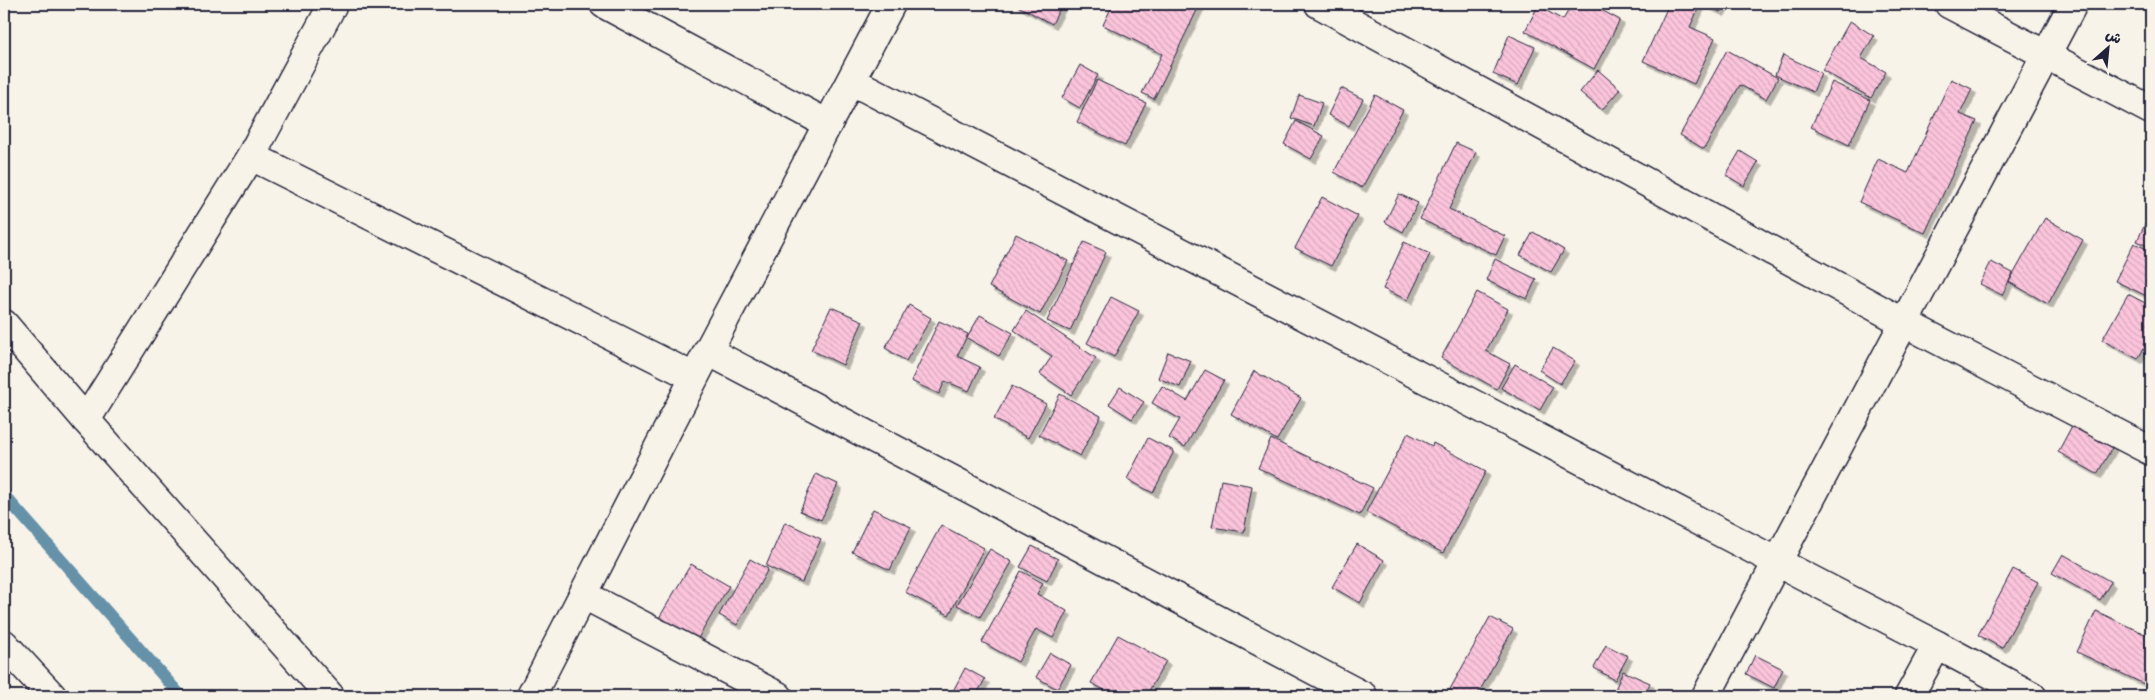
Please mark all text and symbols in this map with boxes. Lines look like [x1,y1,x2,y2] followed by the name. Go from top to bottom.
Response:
[2082,22,2132,72] north arrow
[2103,24,2125,48] text: ش

